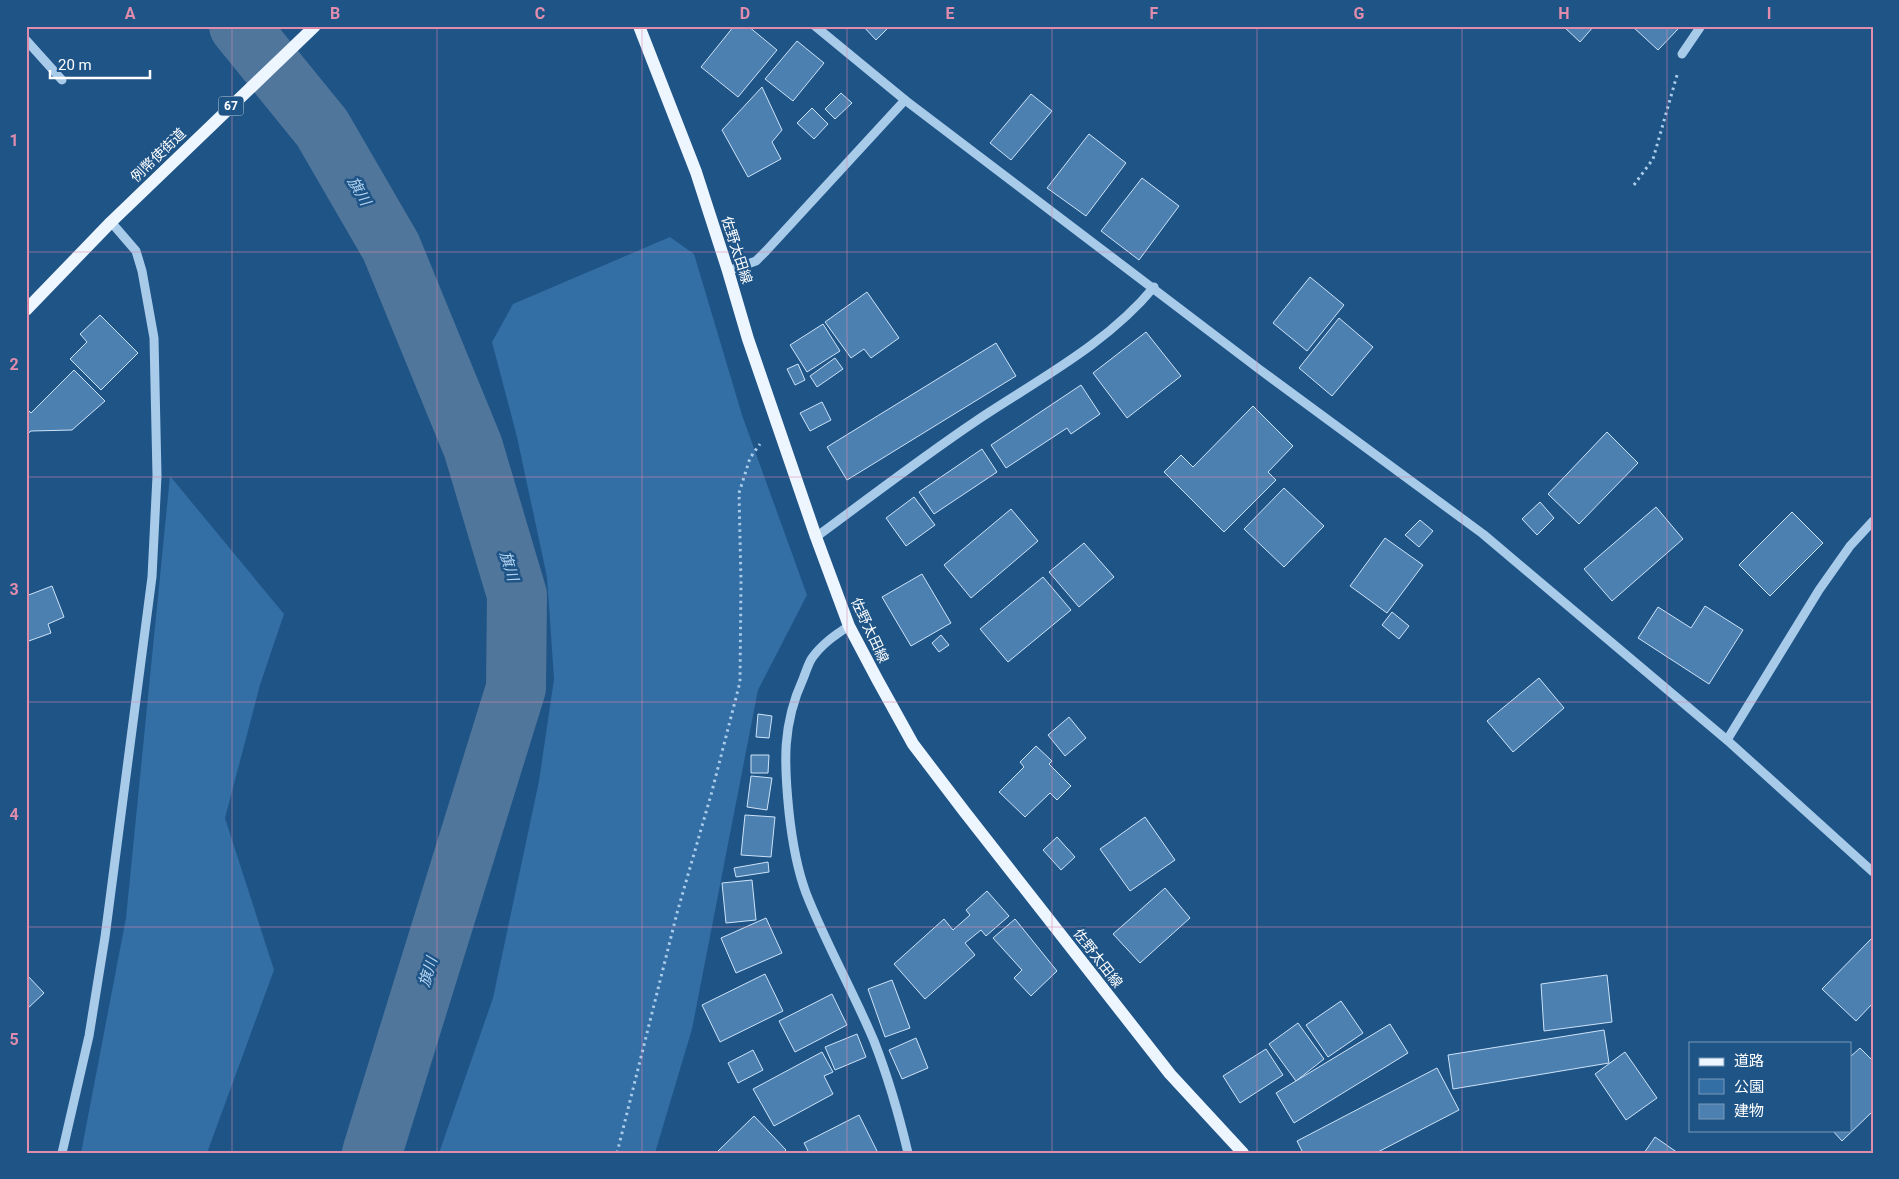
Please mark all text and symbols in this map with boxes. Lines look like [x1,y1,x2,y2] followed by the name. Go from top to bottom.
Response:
[125,4,136,23] text: A
[330,4,340,23] text: B
[535,4,545,23] text: C
[740,4,750,23] text: D
[946,4,955,23] text: E
[1150,4,1159,23] text: F
[1354,4,1365,23] text: G
[1558,4,1570,23] text: H
[1767,4,1771,23] text: I
[50,48,150,80] scale bar
[58,56,92,74] text: 20 m
[218,96,244,115] road number: 67
[127,125,189,185] street label: 例幣使街道
[9,131,19,150] text: 1
[344,174,375,210] water label: 旗川
[719,214,755,286] street label: 佐野太田線
[9,355,19,374] text: 2
[496,549,523,585] water label: 旗川
[9,580,19,599] text: 3
[848,595,892,665] street label: 佐野太田線
[9,805,19,824] text: 4
[1070,925,1126,991] street label: 佐野太田線
[415,953,442,989] water label: 旗川
[9,1030,19,1049] text: 5
[1689,1042,1852,1132] legend
[1734,1052,1764,1070] text: 道路
[1734,1078,1764,1096] text: 公園
[1734,1102,1764,1120] text: 建物

